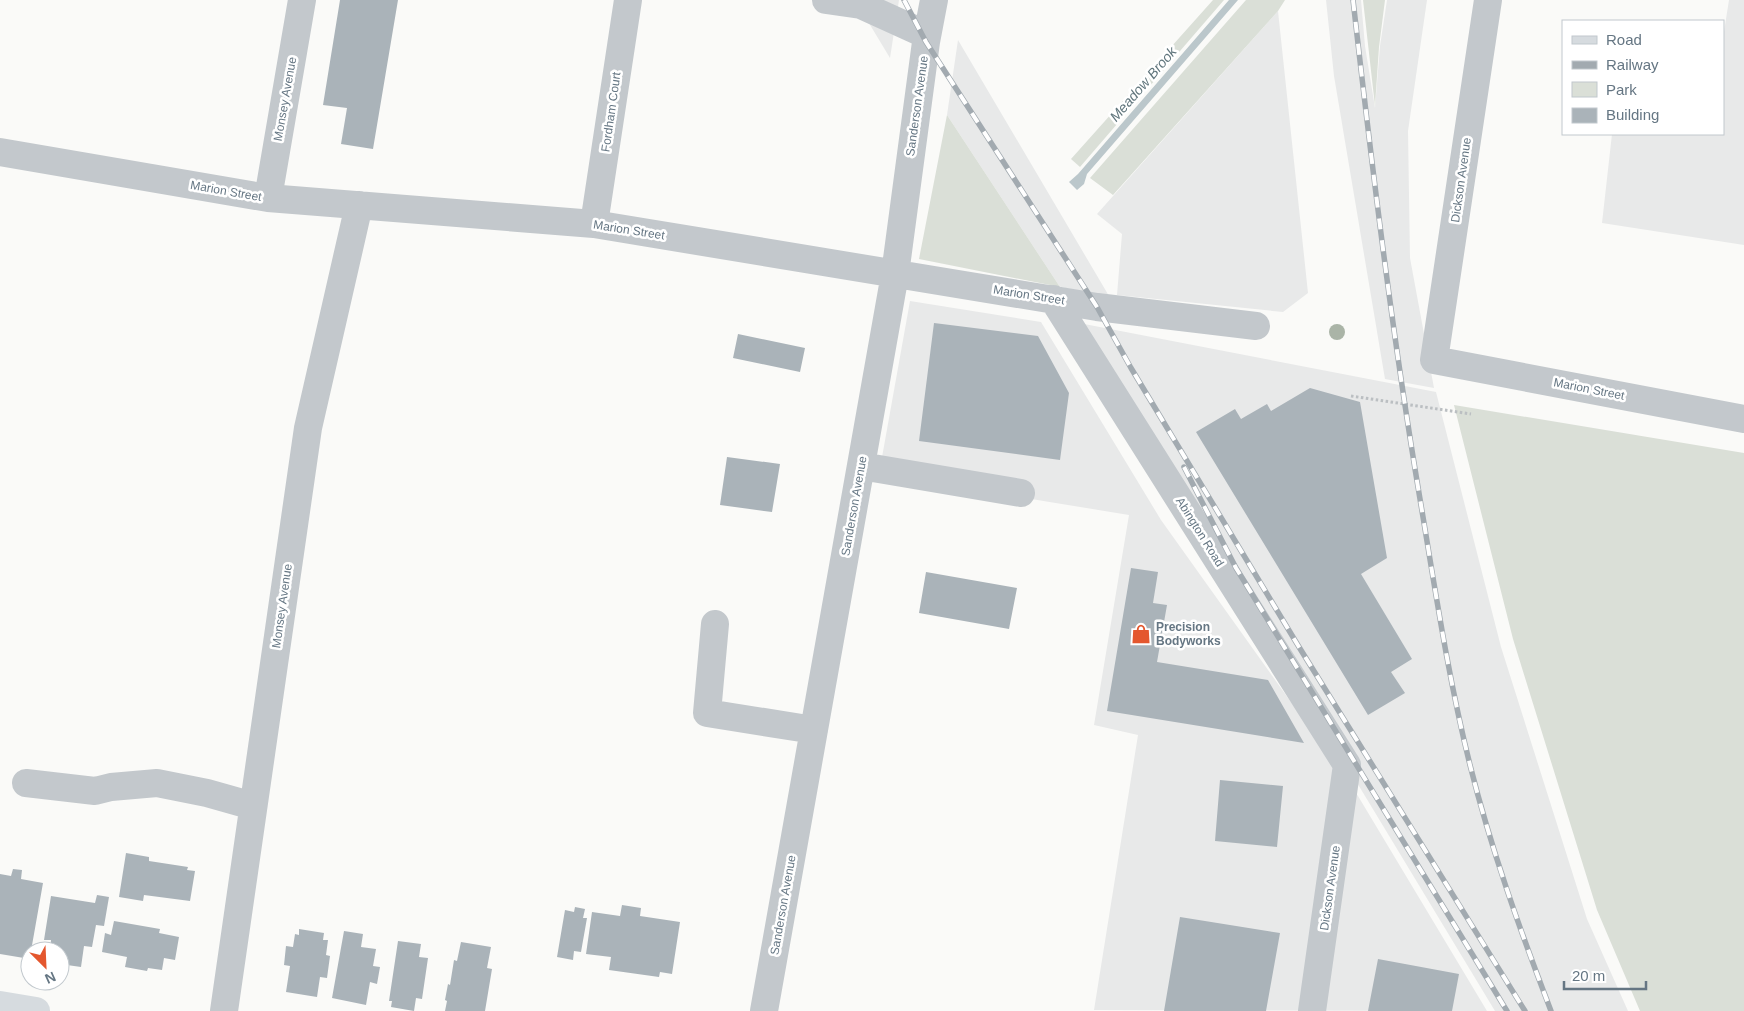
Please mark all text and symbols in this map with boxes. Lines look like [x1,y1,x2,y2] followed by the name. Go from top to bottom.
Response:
[1562,20,1724,135] legend
[1606,31,1642,48] text: Road
[1106,43,1180,124] water label: Meadow Brook
[903,55,931,157] street label: Sanderson Avenue
[271,56,299,142] street label: Monsey Avenue
[1606,56,1659,73] text: Railway
[598,70,624,153] street label: Fordham Court
[1606,81,1637,98] text: Park
[1606,106,1659,123] text: Building
[1448,136,1474,223] street label: Dickson Avenue
[189,178,263,204] street label: Marion Street
[592,217,666,243] street label: Marion Street
[992,282,1066,308] street label: Marion Street
[1552,375,1626,403] street label: Marion Street
[838,455,870,557] street label: Sanderson Avenue
[1173,495,1227,569] street label: Abington Road
[269,563,295,649] street label: Monsey Avenue
[1156,620,1221,648] place label: Precision Bodyworks
[1130,623,1152,645] shop icon: Precision Bodyworks
[1317,844,1343,931] street label: Dickson Avenue
[767,854,799,956] street label: Sanderson Avenue
[20,941,70,991] north arrow
[1564,958,1646,990] scale bar
[1572,967,1605,984] text: 20 m
[42,969,58,987] text: N

